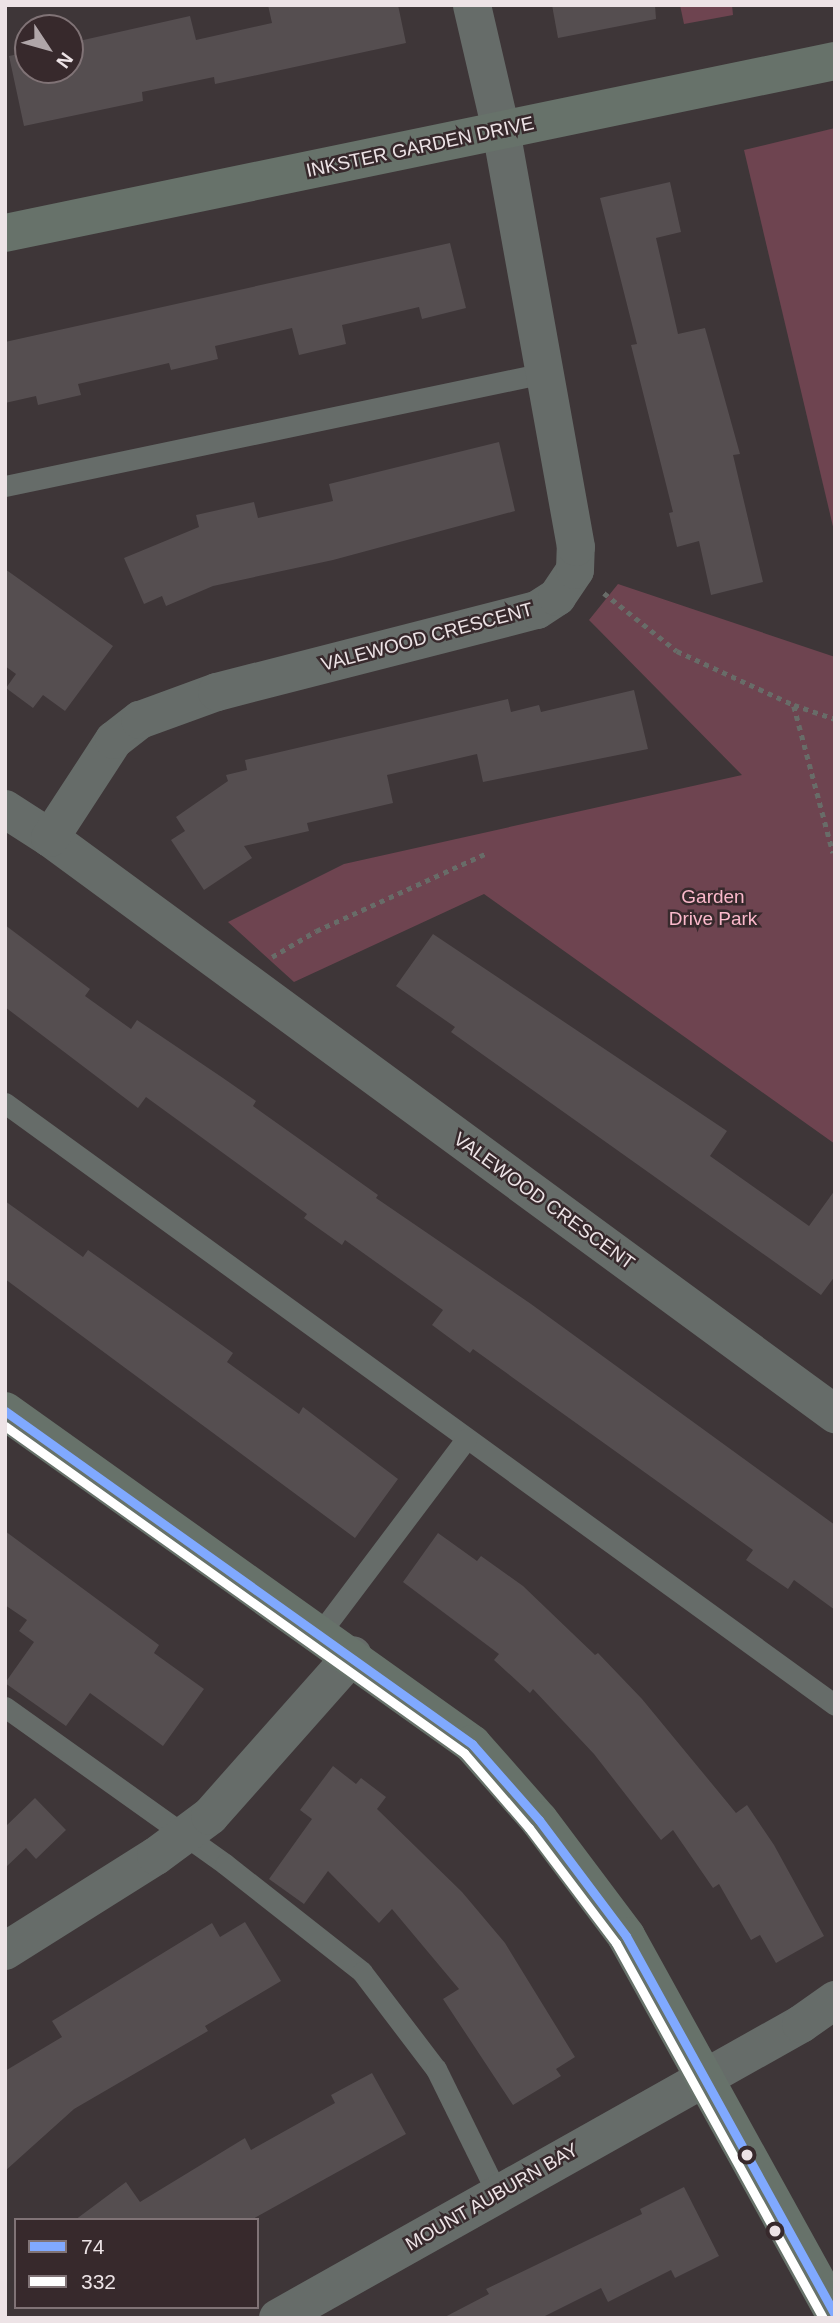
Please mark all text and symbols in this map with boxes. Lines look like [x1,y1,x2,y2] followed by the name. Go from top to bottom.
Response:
[14,14,84,84] north arrow
[52,49,77,72] text: N
[304,112,536,182] street label: INKSTER GARDEN DRIVE
[319,598,535,676] street label: VALEWOOD CRESCENT
[669,886,757,930] park label: Garden Drive Park
[449,1128,639,1274] street label: VALEWOOD CRESCENT
[401,2138,583,2256] street label: MOUNT AUBURN BAY
[740,2148,754,2162] unlabelled marker
[14,2218,259,2309] legend
[768,2224,782,2238] unlabelled marker
[81,2235,104,2258] text: 74
[81,2270,116,2293] text: 332

